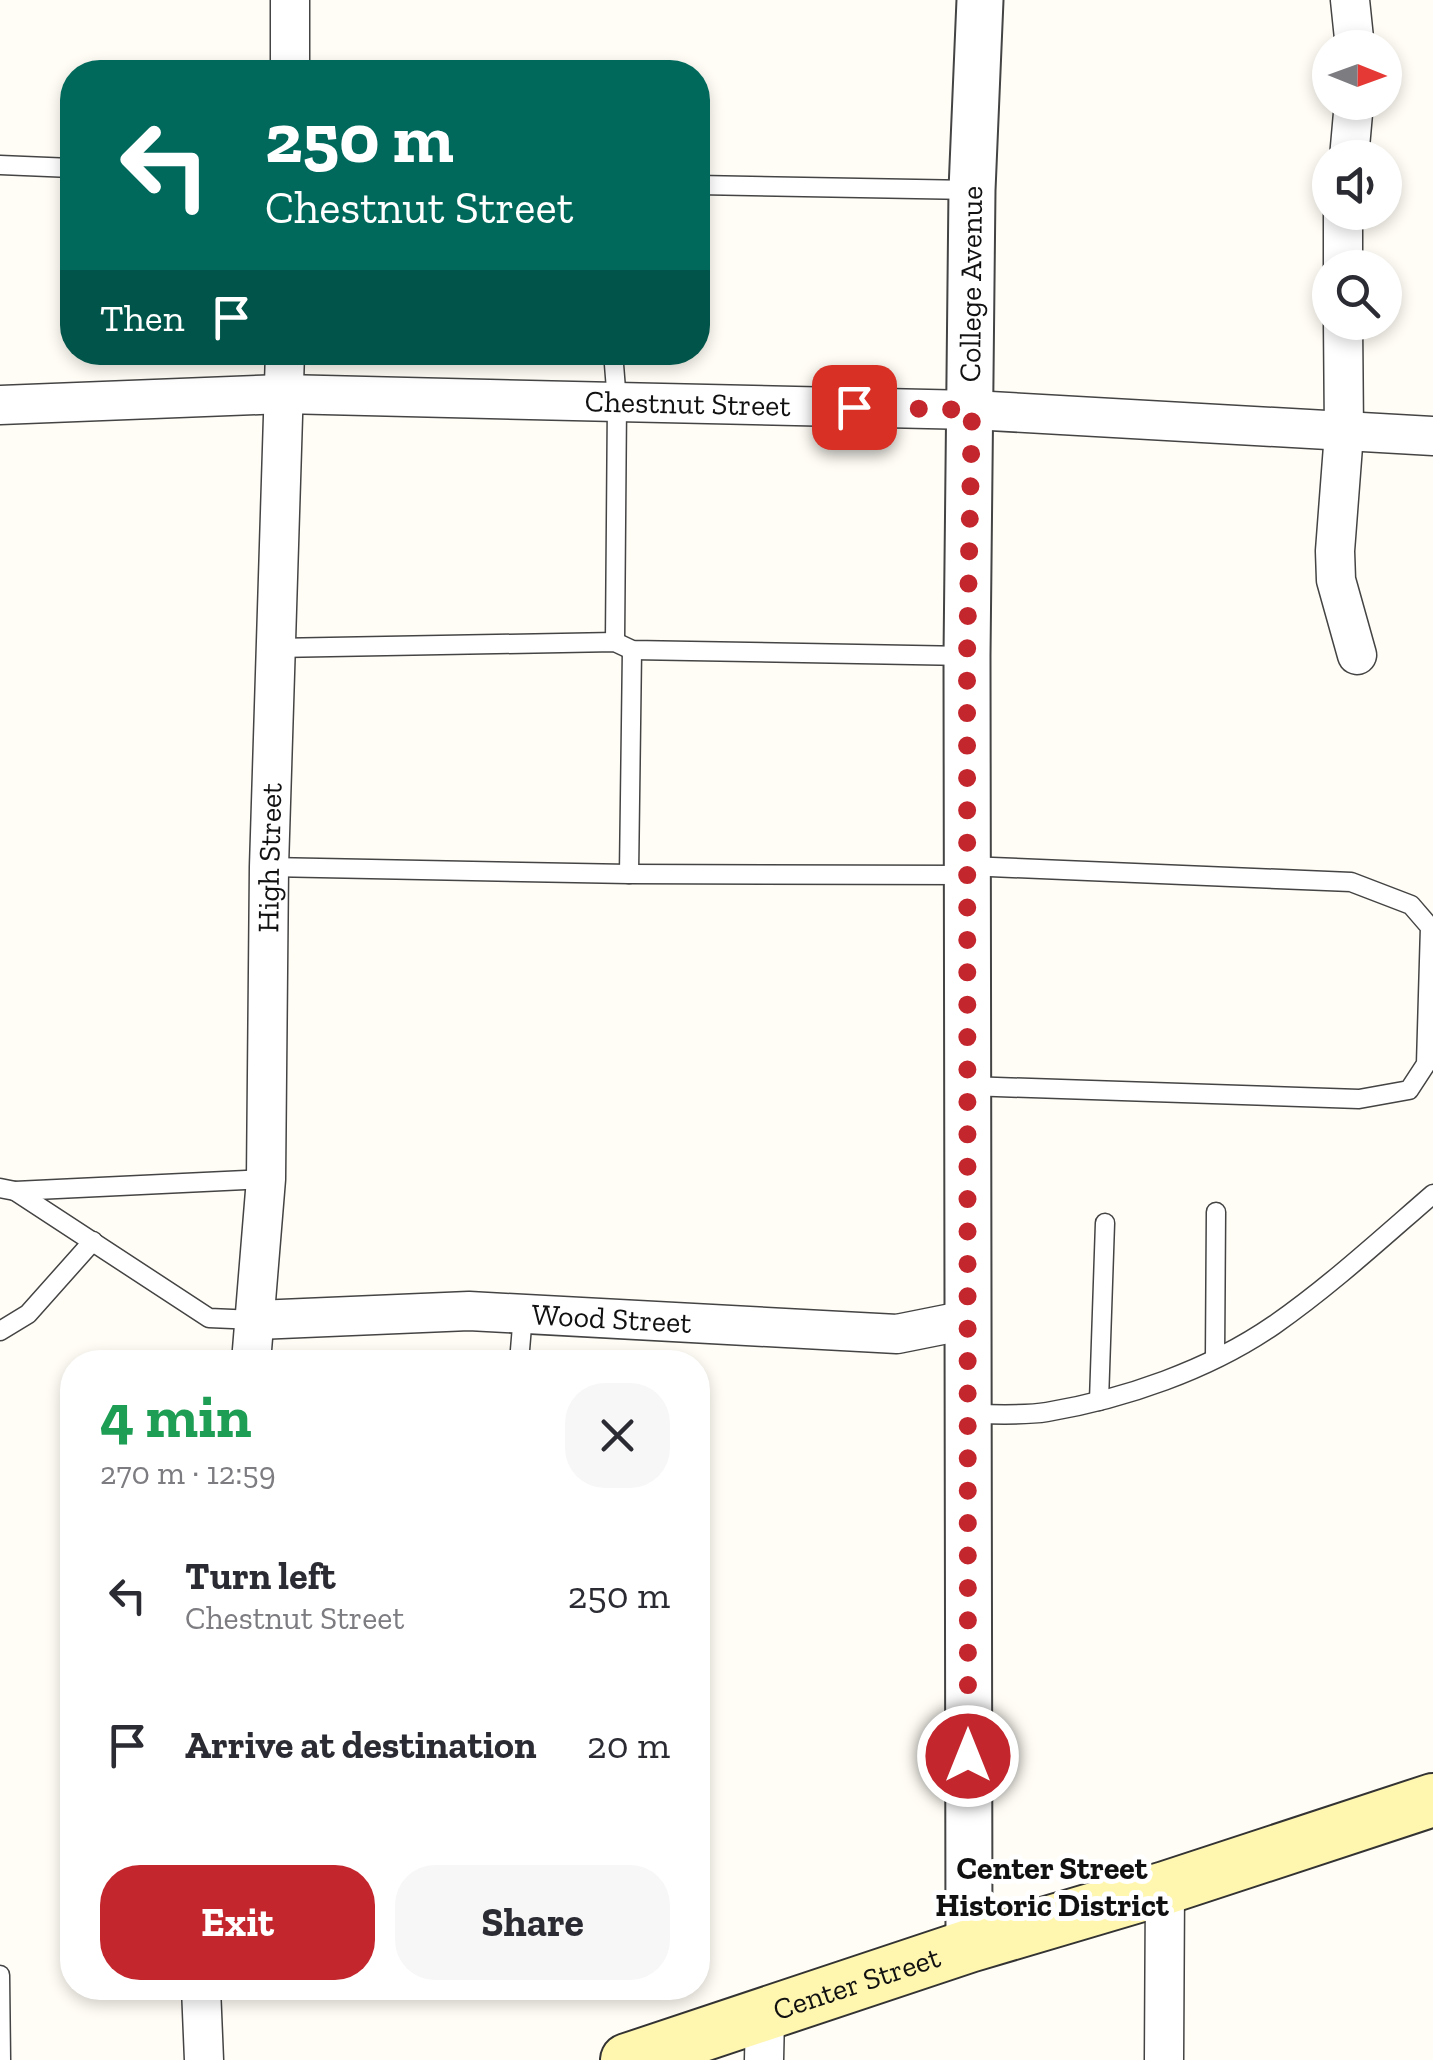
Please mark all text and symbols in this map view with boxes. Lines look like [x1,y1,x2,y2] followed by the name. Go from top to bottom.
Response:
[1312,30,1402,120] north arrow
[1312,30,1402,340] map controls
[265,96,454,180] text: 250 m
[100,100,230,230] icon: left
[1312,140,1402,230] button: sound
[265,181,573,235] text: Chestnut Street
[952,186,990,382] street label: College Avenue
[1312,250,1402,340] button: search
[204,290,259,345] icon: arrive
[100,295,184,341] text: Then
[812,365,897,450] pin
[827,380,882,435] icon: arrive
[584,383,791,424] street label: Chestnut Street
[250,782,290,933] street label: High Street
[531,1296,692,1341] street label: Wood Street
[100,1380,252,1452] text: 4 min
[565,1383,670,1488] button: close
[100,1454,276,1492] text: 270 m · 12:59
[185,1553,336,1599] text: Turn left
[100,1568,155,1623] icon: left
[568,1572,670,1618] text: 250 m
[185,1599,404,1637] text: Chestnut Street
[916,1704,1020,1808] position arrow
[100,1718,155,1773] icon: arrive
[185,1722,536,1768] text: Arrive at destination
[587,1722,670,1768] text: 20 m
[935,1849,1169,1924] district label: Center Street Historic District
[100,1865,375,1980] button: Exit
[395,1865,670,1980] button: Share
[768,1939,945,2028] street label: Center Street

